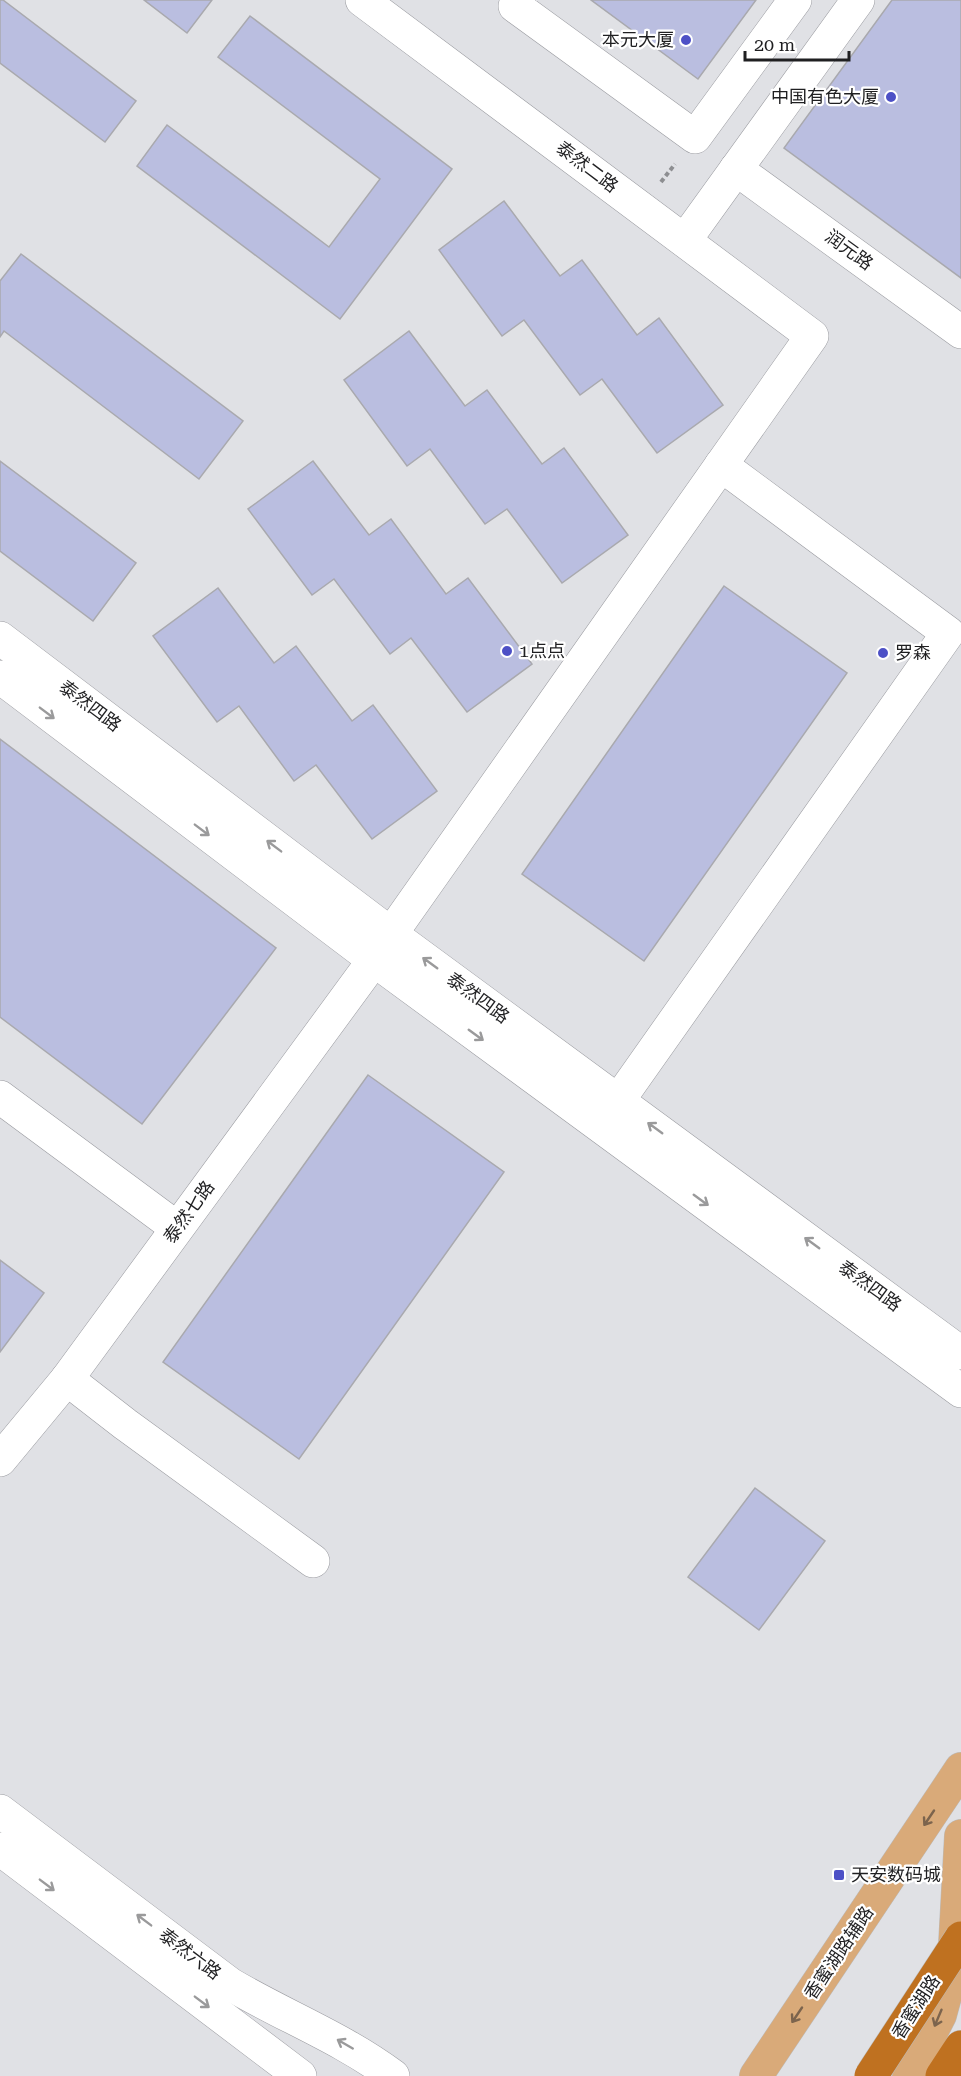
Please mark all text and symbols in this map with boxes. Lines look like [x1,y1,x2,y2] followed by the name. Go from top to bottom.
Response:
[745,24,848,62] scale bar
[602,29,674,50] place label: 本元大厦
[679,33,693,47] marker: 本元大厦
[754,34,795,55] text: 20 m
[771,86,879,107] place label: 中国有色大厦
[884,90,898,104] marker: 中国有色大厦
[552,137,622,197] street label: 泰然二路
[821,225,877,274] street label: 润元路
[519,640,565,661] place label: 1点点
[895,642,931,663] place label: 罗森
[500,644,514,658] marker: 1点点
[876,646,890,660] marker: 罗森
[55,676,125,736] street label: 泰然四路
[38,706,54,719] one-way arrow
[194,824,210,837] one-way arrow
[267,839,283,852] one-way arrow
[423,957,439,969] one-way arrow
[443,968,514,1027] street label: 泰然四路
[468,1028,484,1041] one-way arrow
[648,1122,664,1134] one-way arrow
[159,1176,218,1247] street label: 泰然七路
[692,1194,708,1207] one-way arrow
[805,1237,821,1250] one-way arrow
[835,1256,906,1315] street label: 泰然四路
[922,1809,934,1826] one-way arrow
[851,1864,941,1885] place label: 天安数码城
[832,1868,846,1882] marker: 天安数码城
[38,1878,54,1891] one-way arrow
[800,1902,877,2003] street label: 香蜜湖路辅路
[136,1913,152,1926] one-way arrow
[155,1924,225,1984] street label: 泰然六路
[887,1971,944,2043] street label: 香蜜湖路
[194,1996,210,2009] one-way arrow
[791,2006,803,2023] one-way arrow
[932,2008,943,2027] one-way arrow
[337,2037,354,2049] one-way arrow

